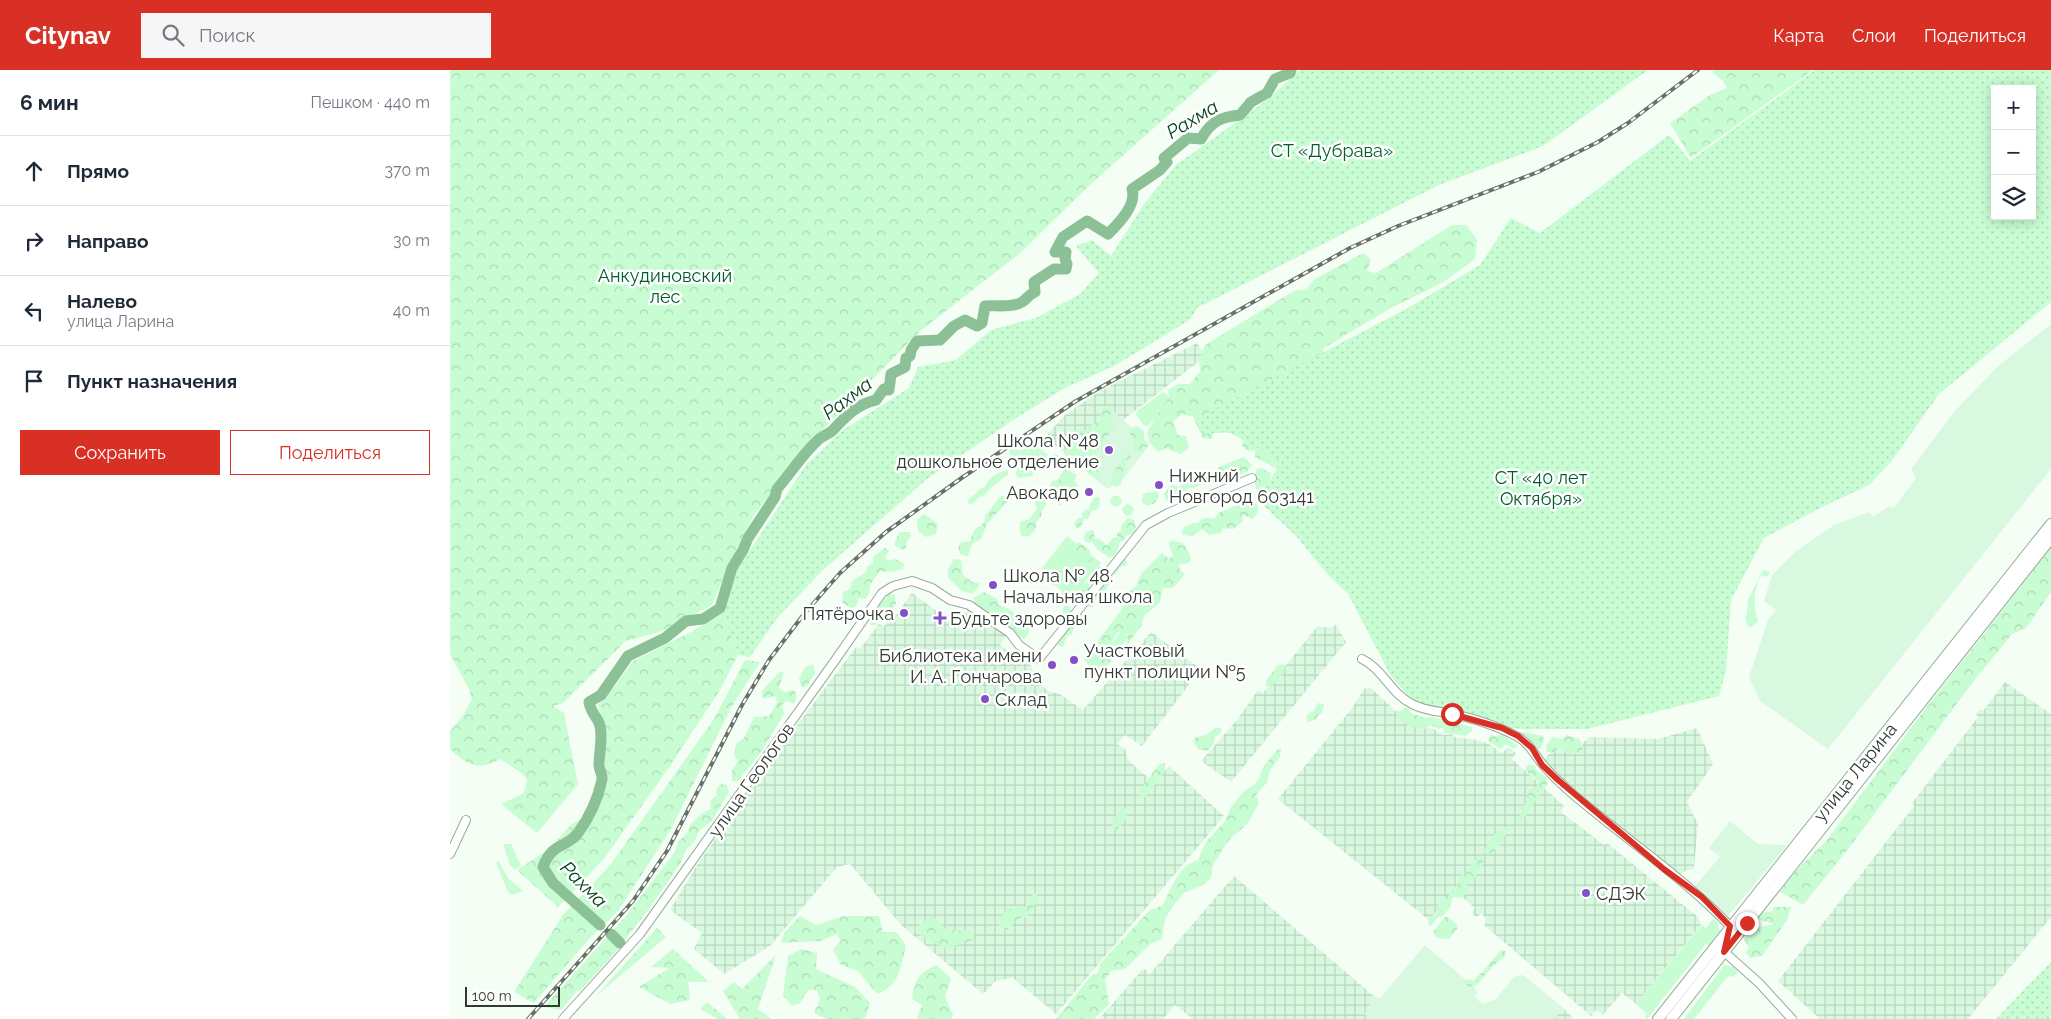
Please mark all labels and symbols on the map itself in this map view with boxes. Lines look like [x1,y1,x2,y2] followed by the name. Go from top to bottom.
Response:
[1162,95,1222,143] water label: Рахма
[1271,140,1393,161] park label: СТ «Дубрава»
[598,265,732,307] park label: Анкудиновский лес
[818,372,876,424] water label: Рахма
[897,430,1099,472] place label: Школа №48 дошкольное отделение
[1103,444,1115,456] marker: Школа №48 дошкольное отделение
[1169,465,1314,507] place label: Нижний Новгород 603141
[1495,467,1588,509] park label: СТ «40 лет Октября»
[1153,479,1165,491] marker: Нижний Новгород 603141
[1006,482,1079,503] place label: Авокадо
[1083,486,1095,498] marker: Авокадо
[1003,565,1152,607] place label: Школа № 48. Начальная школа
[987,579,999,591] marker: Школа № 48. Начальная школа
[802,603,894,624] place label: Пятёрочка
[898,607,910,619] marker: Пятёрочка
[950,608,1088,629] place label: Будьте здоровы
[934,612,946,624] marker: Будьте здоровы
[1084,640,1246,682] place label: Участковый пункт полиции №5
[879,645,1042,687] place label: Библиотека имени И. А. Гончарова
[1068,654,1080,666] marker: Участковый пункт полиции №5
[1046,659,1058,671] marker: Библиотека имени И. А. Гончарова
[995,689,1047,710] place label: Склад
[979,693,991,705] marker: Склад
[1441,703,1464,726] route start
[704,719,798,841] street label: улица Геологов
[1809,719,1901,825] street label: улица Ларина
[556,856,612,912] water label: Рахма
[1596,883,1646,904] place label: СДЭК
[1580,887,1592,899] marker: СДЭК
[1736,912,1759,935] route end
[465,984,560,1007] scale bar

